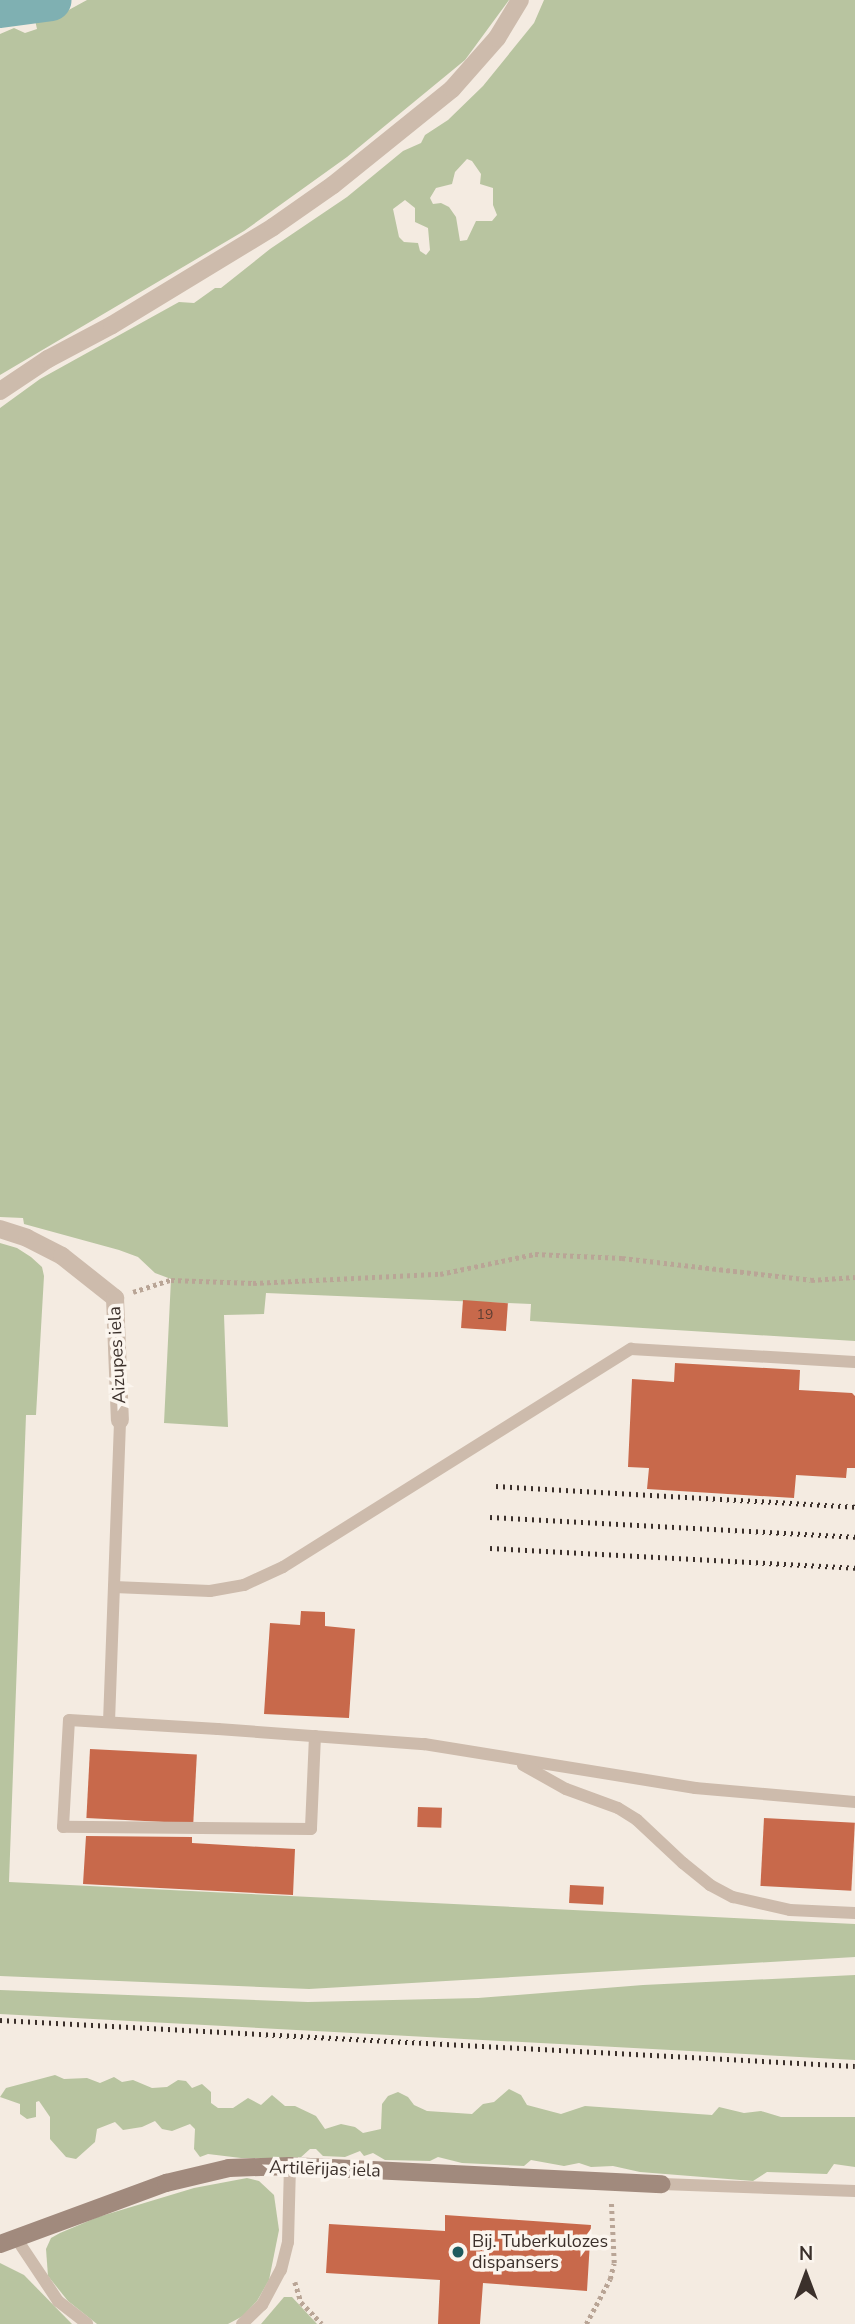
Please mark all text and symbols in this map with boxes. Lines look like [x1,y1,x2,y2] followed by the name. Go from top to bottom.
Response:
[104,1306,130,1404] street label: Aizupes iela
[477,1307,493,1323] house number: 19
[269,2156,381,2182] street label: Artilērijas iela
[472,2231,608,2274] place label: Bij. Tuberkulozes dispansers
[771,2240,841,2310] north arrow
[799,2241,813,2267] text: N
[450,2244,466,2260] marker: Bij. Tuberkulozes dispansers

